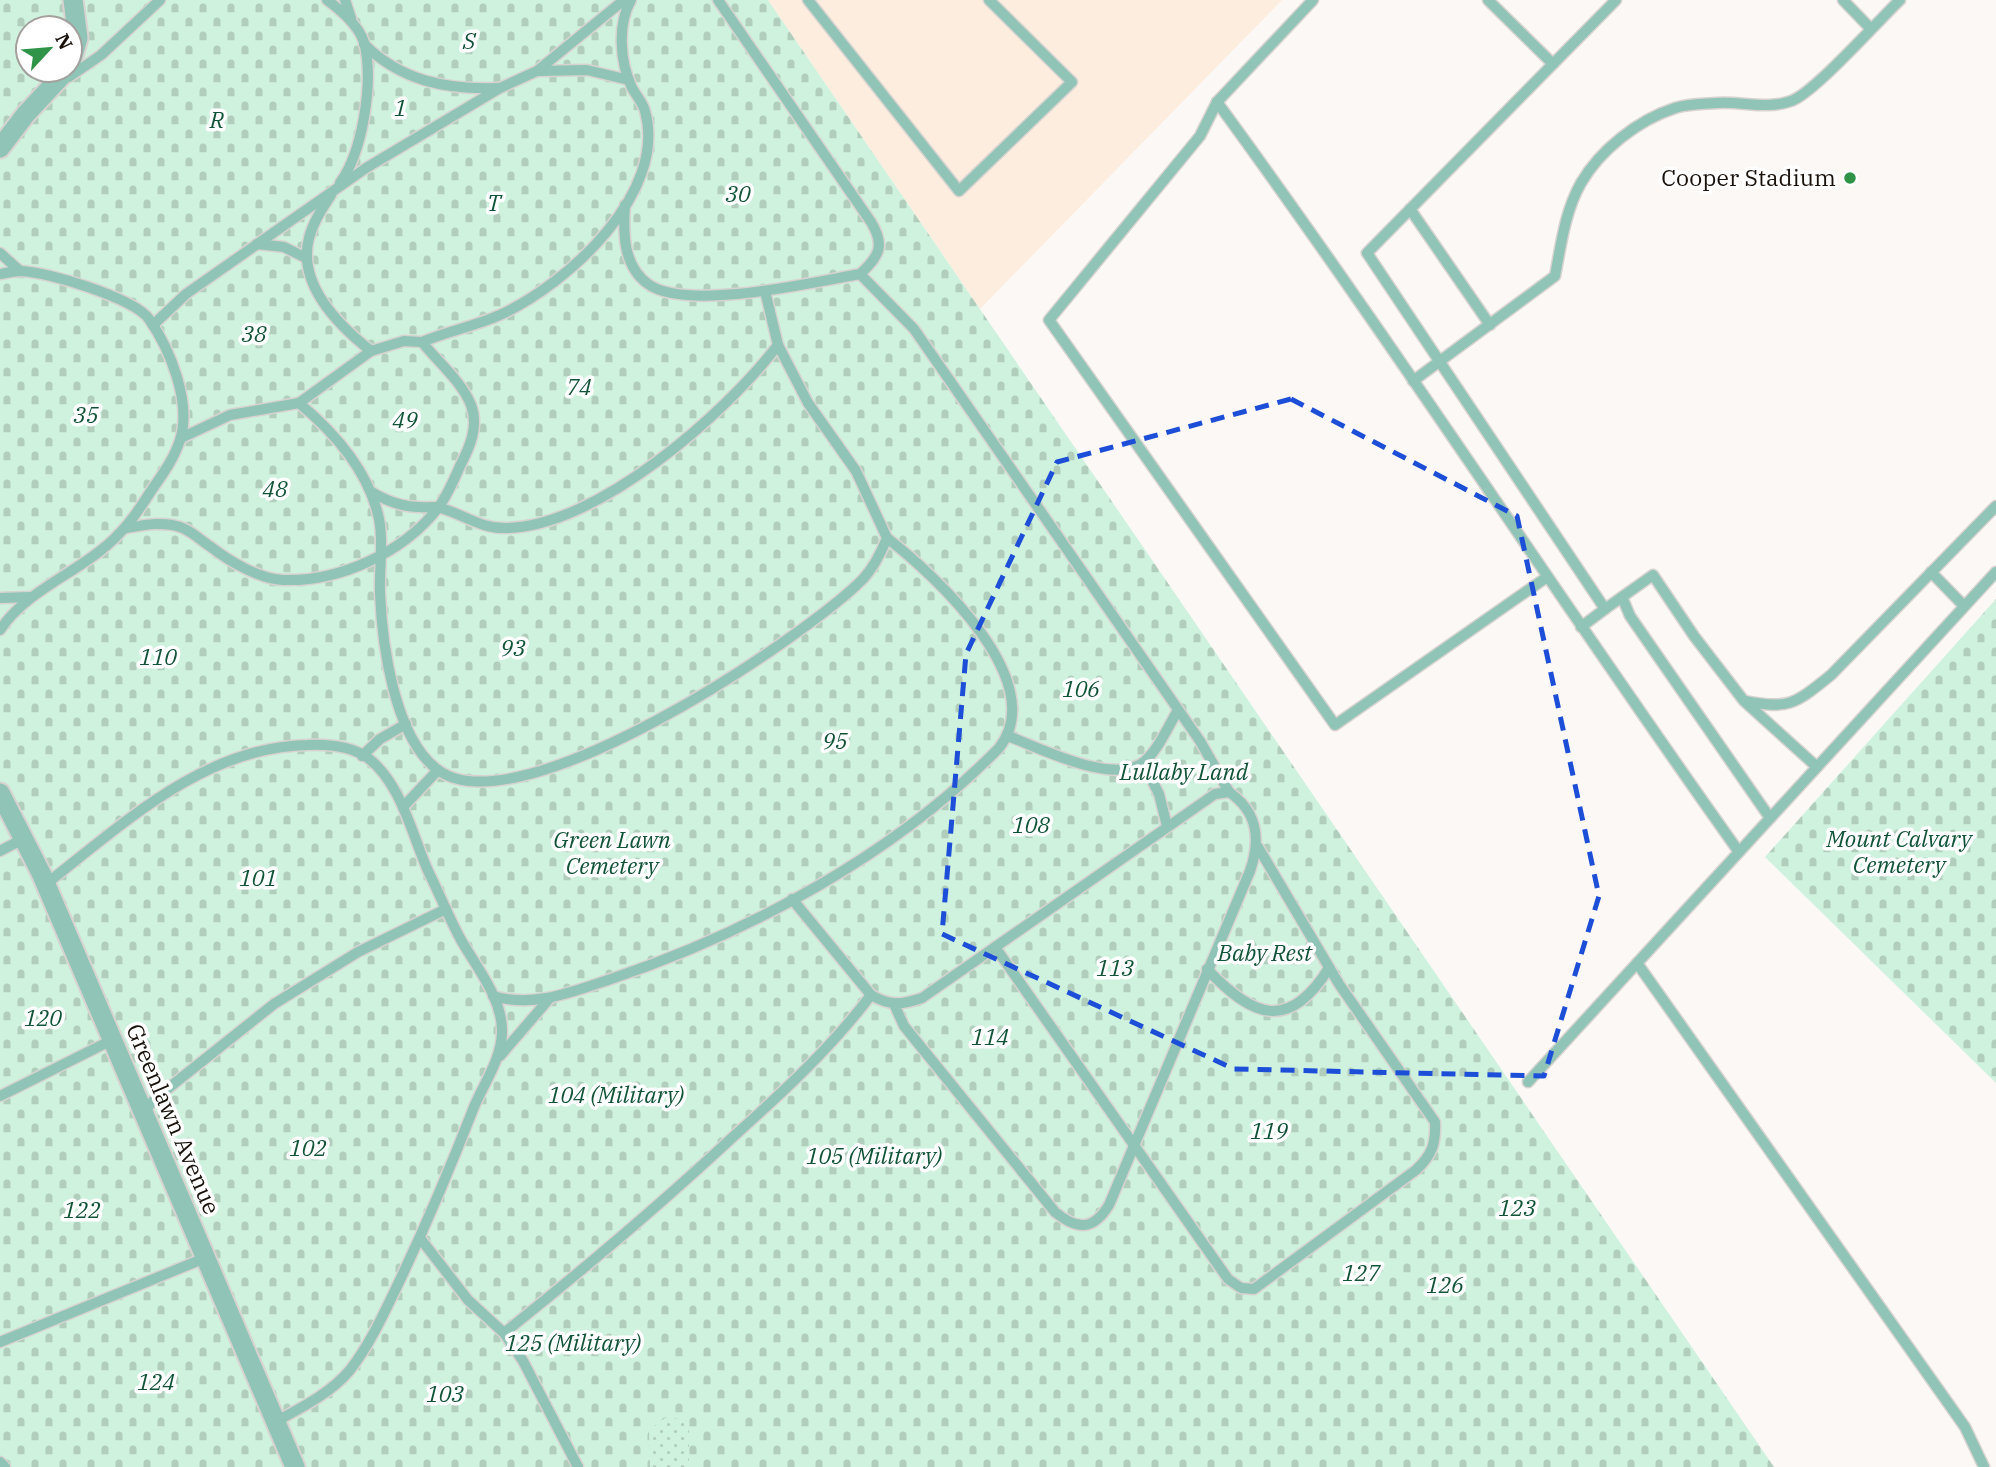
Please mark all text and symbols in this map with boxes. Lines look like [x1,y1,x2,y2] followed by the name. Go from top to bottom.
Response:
[14,14,84,84] north arrow
[462,25,477,55] park label: S
[50,30,78,54] text: N
[394,92,406,122] park label: 1
[209,104,224,134] park label: R
[1661,162,1836,192] place label: Cooper Stadium
[1842,170,1858,186] marker: Cooper Stadium
[725,178,751,208] park label: 30
[487,187,503,217] park label: T
[241,318,267,348] park label: 38
[566,371,592,401] park label: 74
[73,399,99,429] park label: 35
[392,404,418,434] park label: 49
[262,473,288,503] park label: 48
[500,632,526,662] park label: 93
[139,641,177,671] park label: 110
[1062,673,1100,703] park label: 106
[822,725,848,755] park label: 95
[1119,756,1249,786] park label: Lullaby Land
[1012,809,1050,839] park label: 108
[1825,823,1974,879] park label: Mount Calvary Cemetery
[553,824,671,880] park label: Green Lawn Cemetery
[239,862,277,892] park label: 101
[1217,937,1313,967] park label: Baby Rest
[1096,952,1134,982] park label: 113
[24,1002,62,1032] park label: 120
[120,1019,228,1218] street label: Greenlawn Avenue
[971,1021,1009,1051] park label: 114
[548,1079,684,1109] park label: 104 (Military)
[1250,1115,1288,1145] park label: 119
[289,1132,327,1162] park label: 102
[806,1140,942,1170] park label: 105 (Military)
[1498,1192,1536,1222] park label: 123
[63,1194,101,1224] park label: 122
[1342,1257,1381,1287] park label: 127
[1426,1269,1464,1299] park label: 126
[505,1327,641,1357] park label: 125 (Military)
[137,1366,175,1396] park label: 124
[426,1378,464,1408] park label: 103

